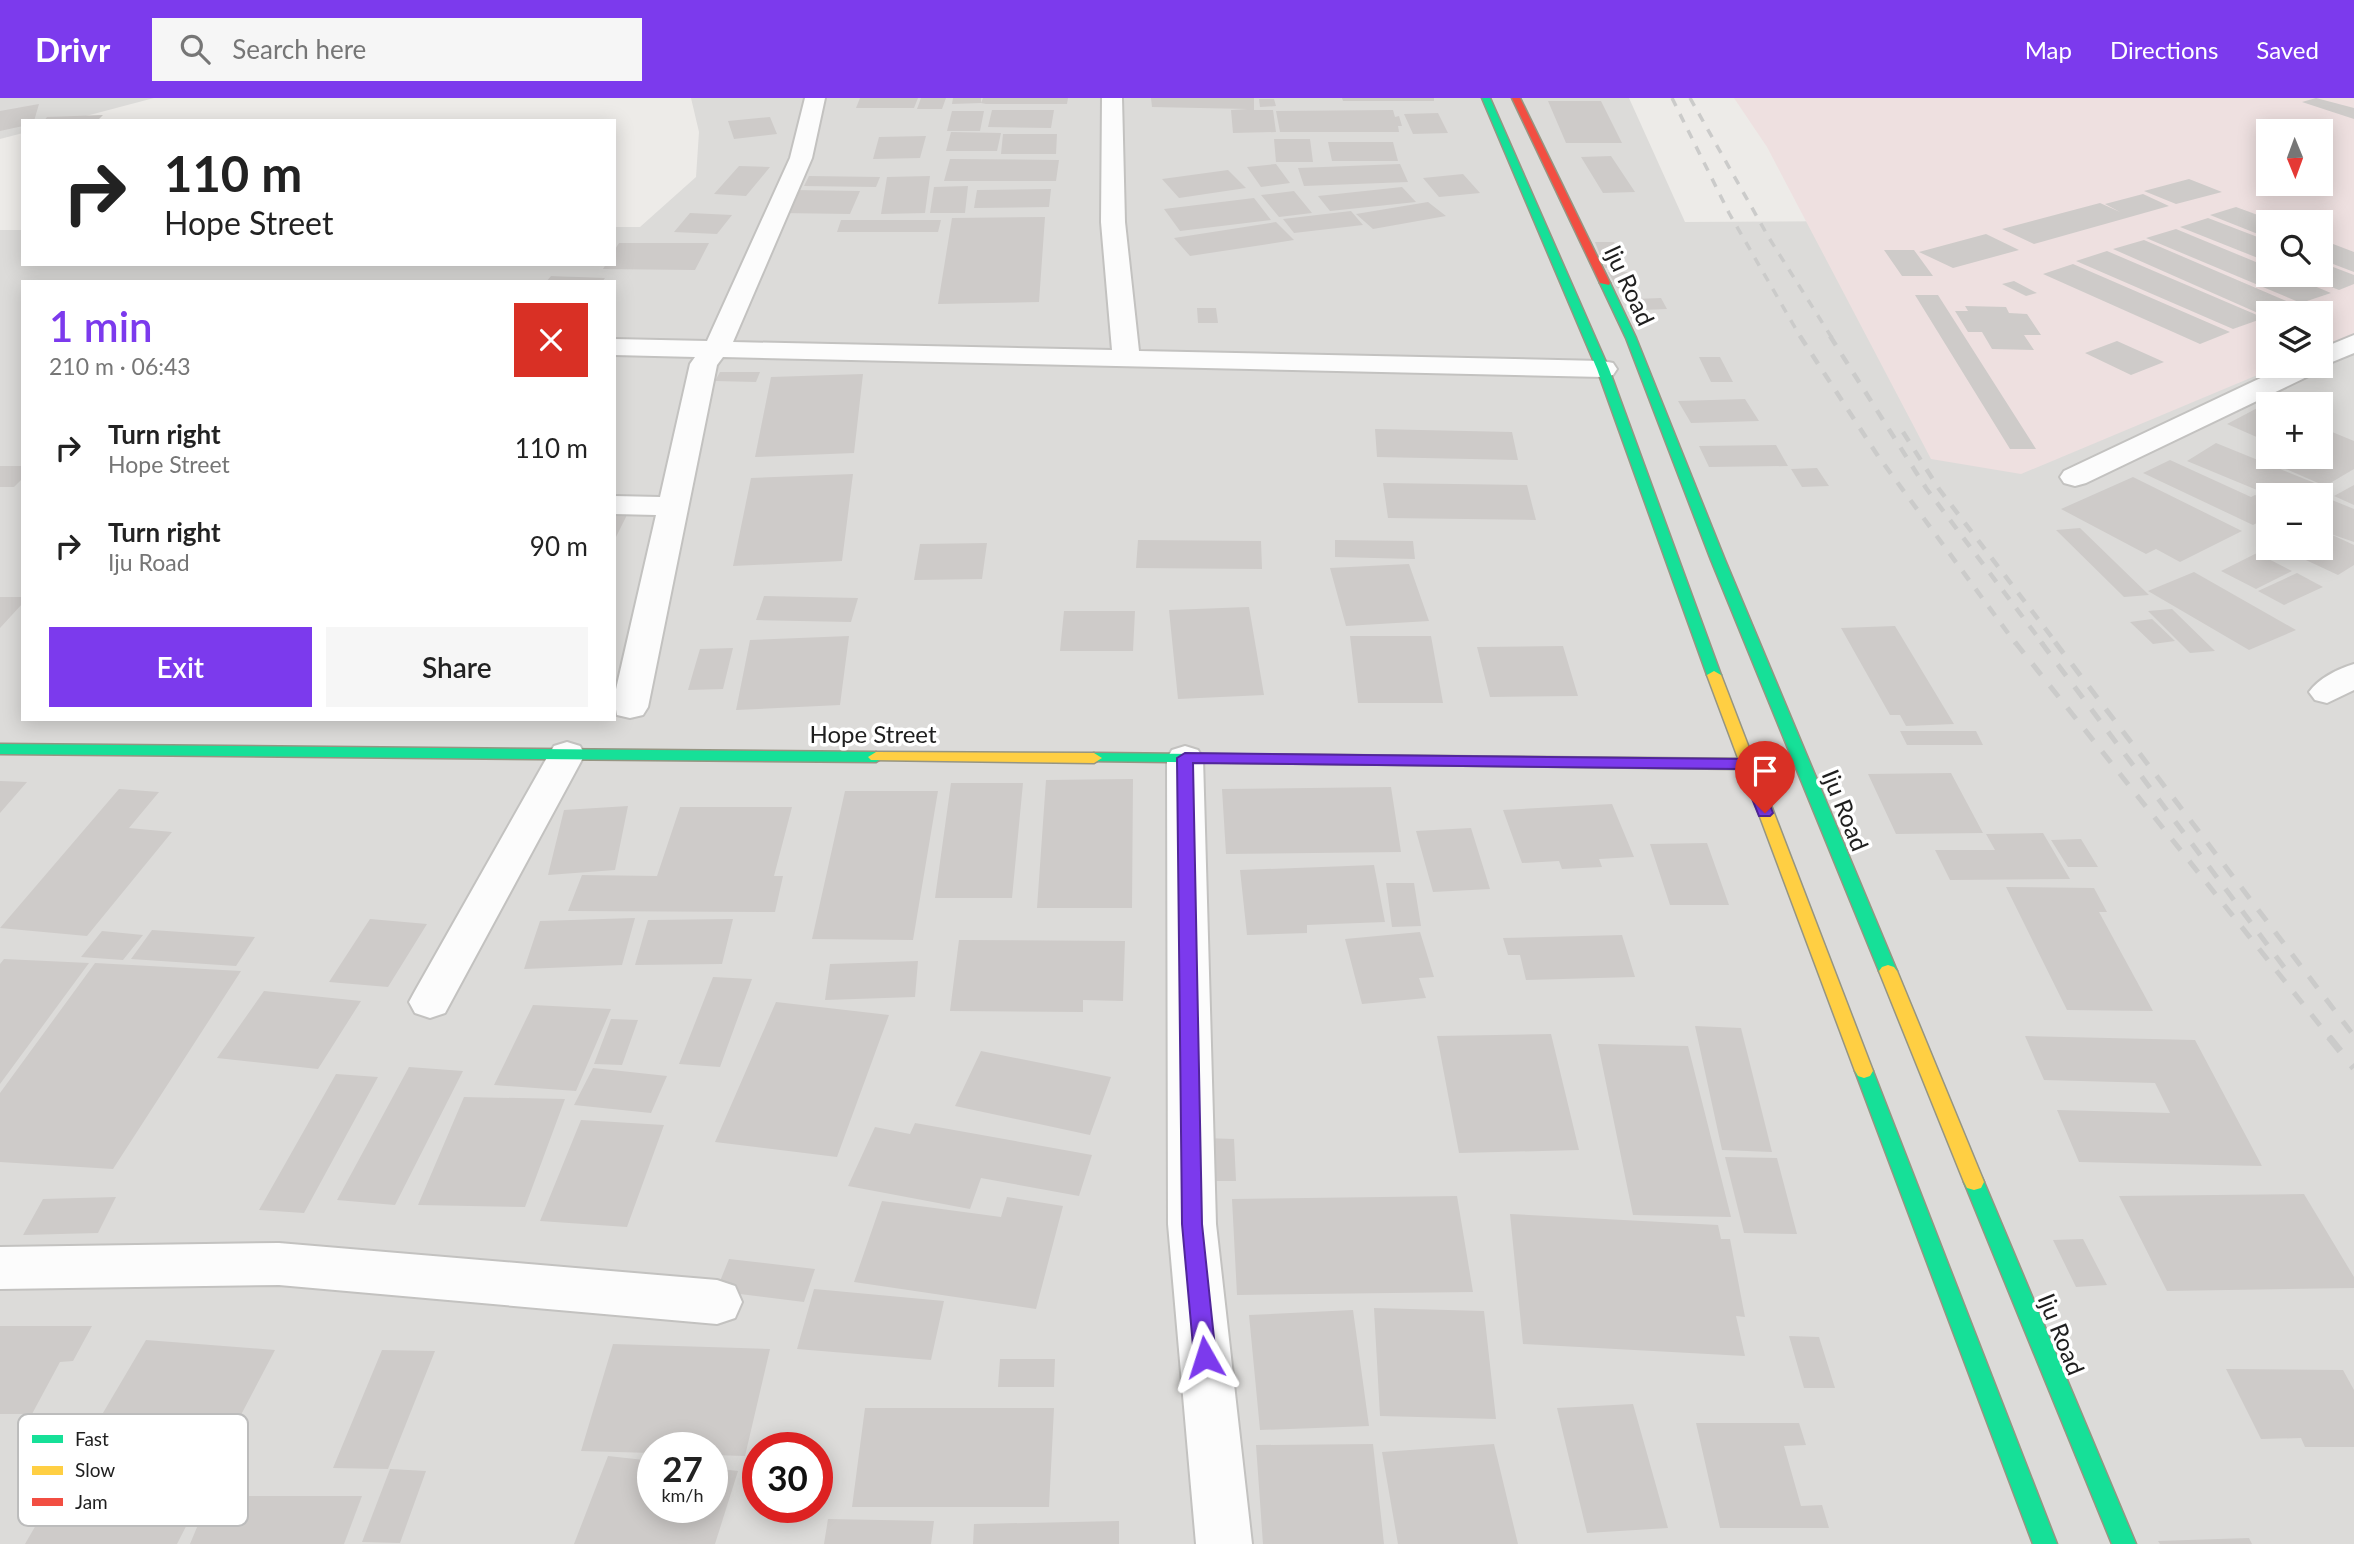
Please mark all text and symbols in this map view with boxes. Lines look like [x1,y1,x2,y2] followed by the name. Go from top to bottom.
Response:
[152,18,642,81] search box
[35,29,110,69] text: Drivr
[176,30,214,68] icon: search
[232,33,366,65] text: Search here
[2025,35,2072,64] text: Map
[2110,35,2218,64] text: Directions
[2256,35,2319,64] text: Saved
[2256,119,2333,196] north arrow
[2256,119,2333,560] map controls
[164,144,302,202] text: 110 m
[49,147,140,238] icon: right
[164,203,333,242] text: Hope Street
[2256,210,2333,287] button: search
[1599,240,1661,330] street label: Iju Road
[49,301,153,351] text: 1 min
[2256,301,2333,378] button: layers
[514,303,588,377] button: close
[49,352,191,380] text: 210 m · 06:43
[2256,392,2333,469] button: +
[108,418,221,450] text: Turn right
[49,429,87,467] icon: right
[515,432,588,464] text: 110 m
[108,450,230,478] text: Hope Street
[2256,483,2333,560] button: −
[108,516,221,548] text: Turn right
[49,527,87,565] icon: right
[530,530,588,562] text: 90 m
[108,548,190,576] text: Iju Road
[49,627,312,707] button: Exit
[326,627,588,707] button: Share
[809,719,937,748] street label: Hope Street
[1735,741,1795,813] pin
[1746,752,1784,790] icon: arrive
[1817,765,1875,855] street label: Iju Road
[2033,1289,2091,1379] street label: Iju Road
[1168,1320,1242,1394] position arrow
[18,1414,248,1526] legend
[75,1427,109,1450] text: Fast
[742,1432,833,1523] speed limit sign: 30
[662,1447,703,1489] text: 27
[75,1458,115,1481] text: Slow
[661,1484,704,1506] text: km/h
[75,1490,108,1513] text: Jam

